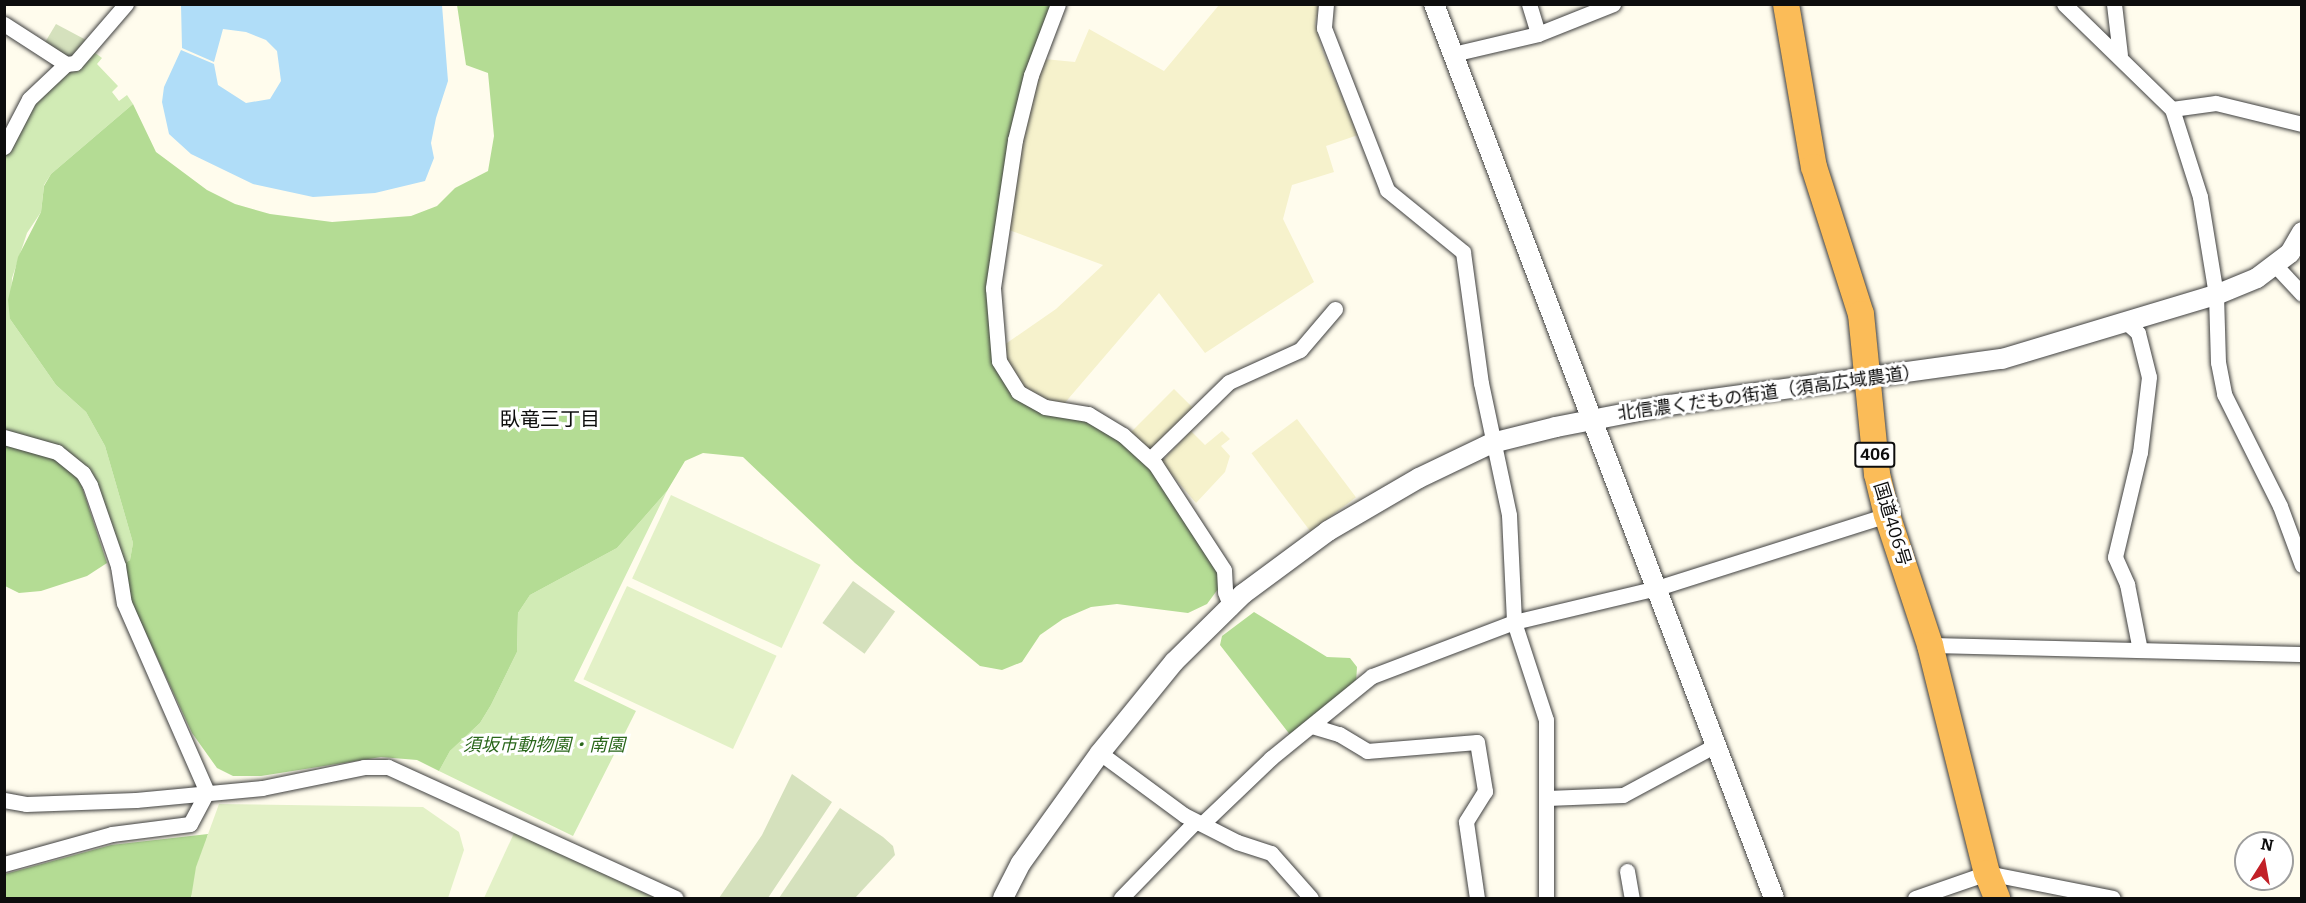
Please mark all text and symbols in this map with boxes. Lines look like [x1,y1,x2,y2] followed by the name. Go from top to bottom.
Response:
[1616,361,1922,425] street label: 北信濃くだもの街道（須高広域農道）
[500,407,600,431] district label: 臥竜三丁目
[1854,442,1896,468] road number: 406
[1869,479,1915,569] street label: 国道406号
[463,734,625,756] park label: 須坂市動物園・南園
[2234,831,2294,891] north arrow
[2259,834,2275,855] text: N

